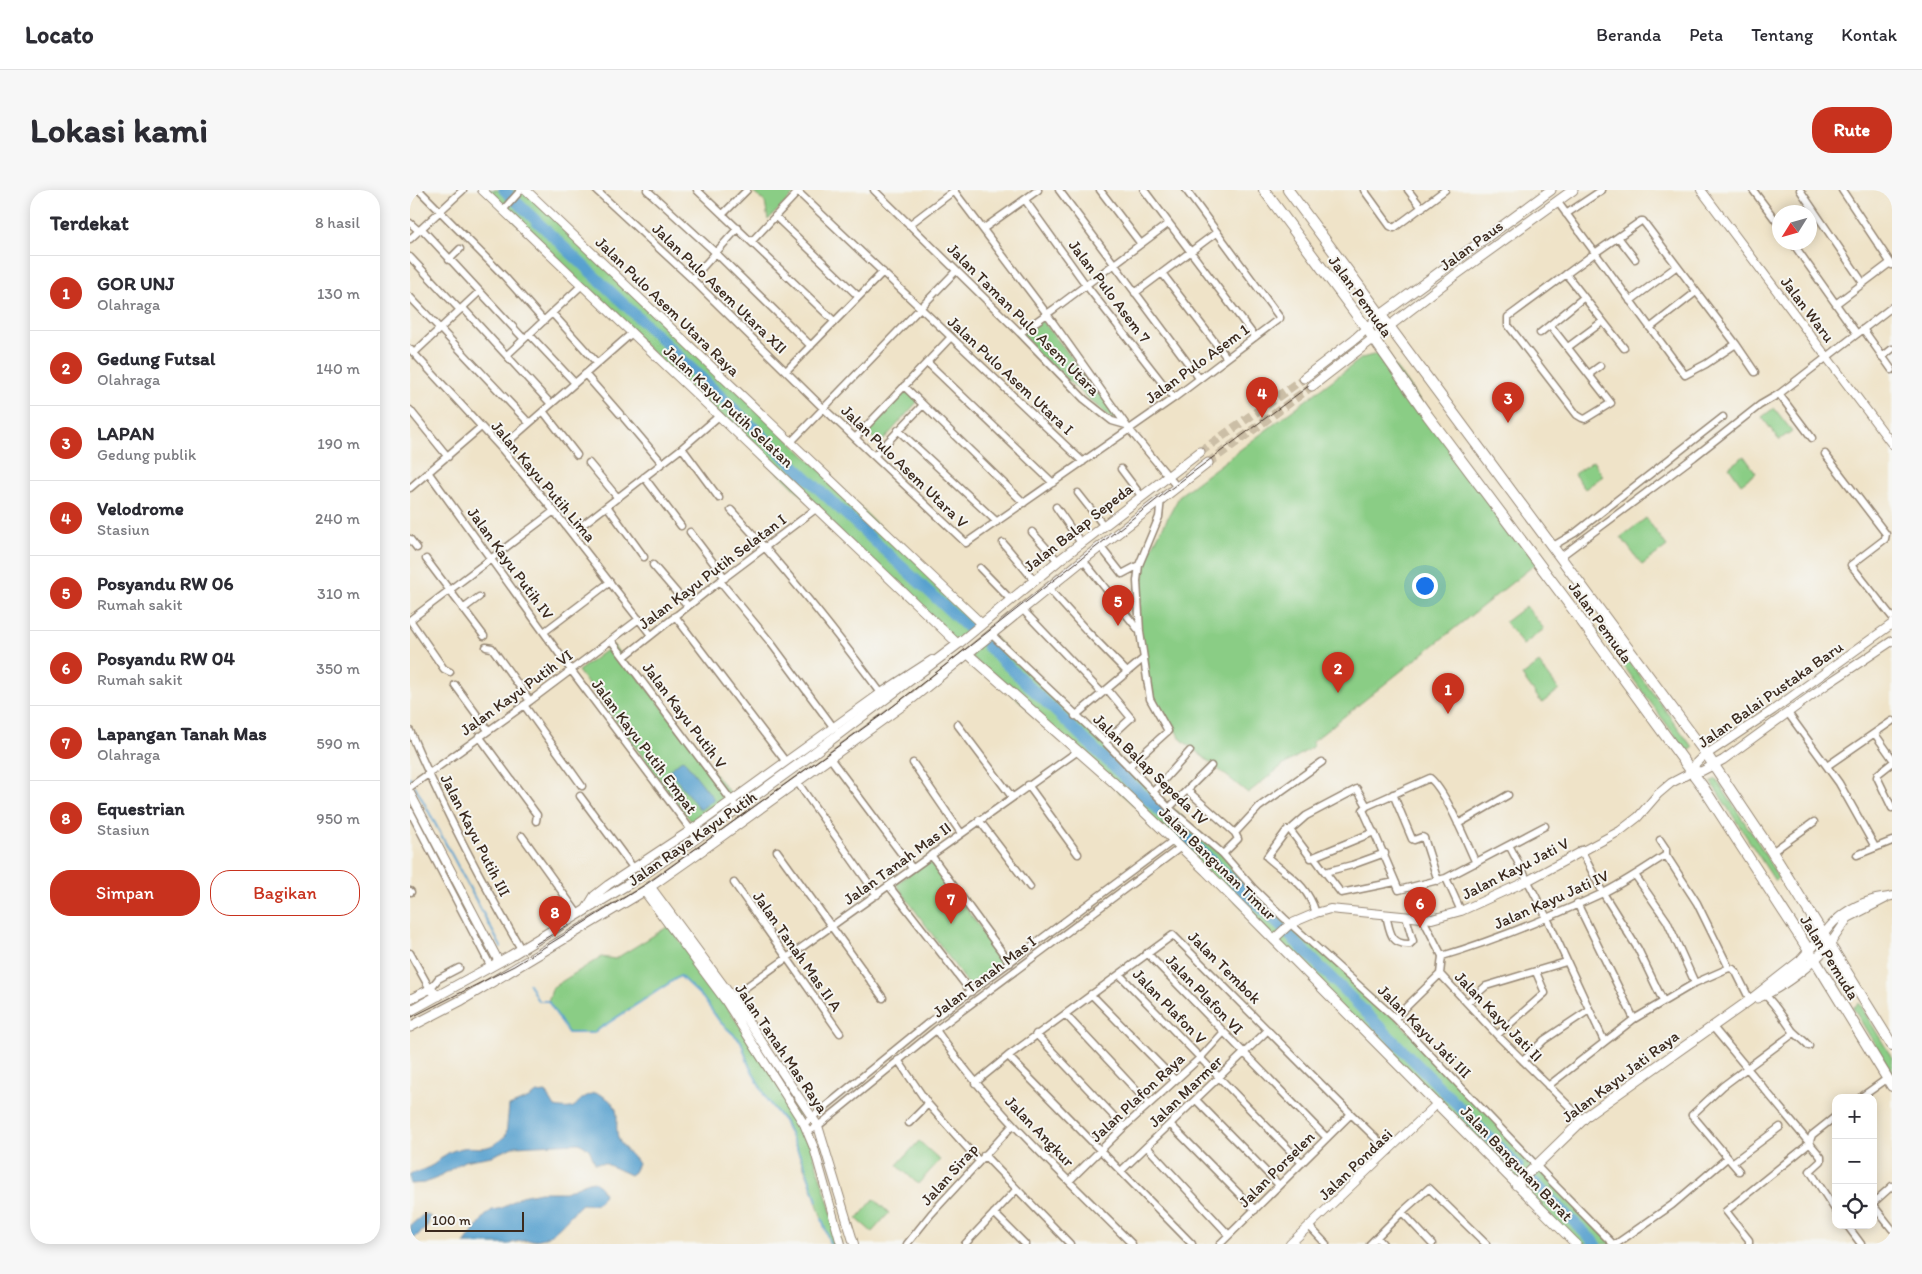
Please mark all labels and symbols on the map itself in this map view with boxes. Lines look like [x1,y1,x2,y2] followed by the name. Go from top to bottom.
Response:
[1772,205,1817,250] north arrow
[1436,216,1507,275] street label: Jalan Paus
[648,219,791,358] street label: Jalan Pulo Asem Utara XII
[592,233,744,381] street label: Jalan Pulo Asem Utara Raya
[1065,236,1155,347] street label: Jalan Pulo Asem 7
[944,239,1104,400] street label: Jalan Taman Pulo Asem Utara
[1325,252,1397,341] street label: Jalan Pemuda
[1777,273,1839,346] street label: Jalan Waru
[944,312,1078,439] street label: Jalan Pulo Asem Utara I
[1142,319,1253,407] street label: Jalan Pulo Asem 1
[660,341,798,472] street label: Jalan Kayu Putih Selatan
[1246,377,1278,418] pin: 4
[1492,382,1524,423] pin: 3
[837,401,972,532] street label: Jalan Pulo Asem Utara V
[487,417,600,546] street label: Jalan Kayu Putih Lima
[1020,479,1137,576] street label: Jalan Balap Sepeda
[464,503,558,624] street label: Jalan Kayu Putih IV
[635,510,790,633] street label: Jalan Kayu Putih Selatan I
[1412,573,1438,599] your location
[1565,578,1637,667] street label: Jalan Pemuda
[1102,585,1134,626] pin: 5
[1694,637,1847,752] street label: Jalan Balai Pustaka Baru
[456,645,576,739] street label: Jalan Kayu Putih VI
[1322,652,1354,693] pin: 2
[638,658,731,773] street label: Jalan Kayu Putih V
[1432,673,1464,714] pin: 1
[588,675,701,817] street label: Jalan Kayu Putih Empat
[1089,710,1212,829] street label: Jalan Balap Sepeda IV
[437,771,515,900] street label: Jalan Kayu Putih III
[624,787,761,890] street label: Jalan Raya Kayu Putih
[1155,803,1280,924] street label: Jalan Bangunan Timur
[840,818,955,909] street label: Jalan Tanah Mas II
[1459,833,1572,904] street label: Jalan Kayu Jati V
[1491,865,1612,933] street label: Jalan Kayu Jati IV
[935,883,967,924] pin: 7
[1404,887,1436,928] pin: 6
[749,888,846,1015] street label: Jalan Tanah Mas II A
[539,896,571,937] pin: 8
[1796,911,1863,1003] street label: Jalan Pemuda
[1184,927,1265,1008] street label: Jalan Tembok
[929,931,1040,1021] street label: Jalan Tanah Mas I
[1162,950,1248,1038] street label: Jalan Plafon VI
[1129,964,1211,1048] street label: Jalan Plafon V
[1451,967,1547,1065] street label: Jalan Kayu Jati II
[731,980,832,1117] street label: Jalan Tanah Mas Raya
[1374,981,1475,1082] street label: Jalan Kayu Jati III
[1558,1026,1683,1127] street label: Jalan Kayu Jati Raya
[1086,1048,1189,1146] street label: Jalan Plafon Raya
[1145,1052,1226,1131] street label: Jalan Marmer
[1001,1092,1079,1171] street label: Jalan Angkur
[1457,1102,1577,1225] street label: Jalan Bangunan Barat
[1315,1125,1396,1204] street label: Jalan Pondasi
[1234,1127,1318,1211] street label: Jalan Porselen
[917,1140,982,1209] street label: Jalan Sirap
[425,1209,524,1232] scale bar

